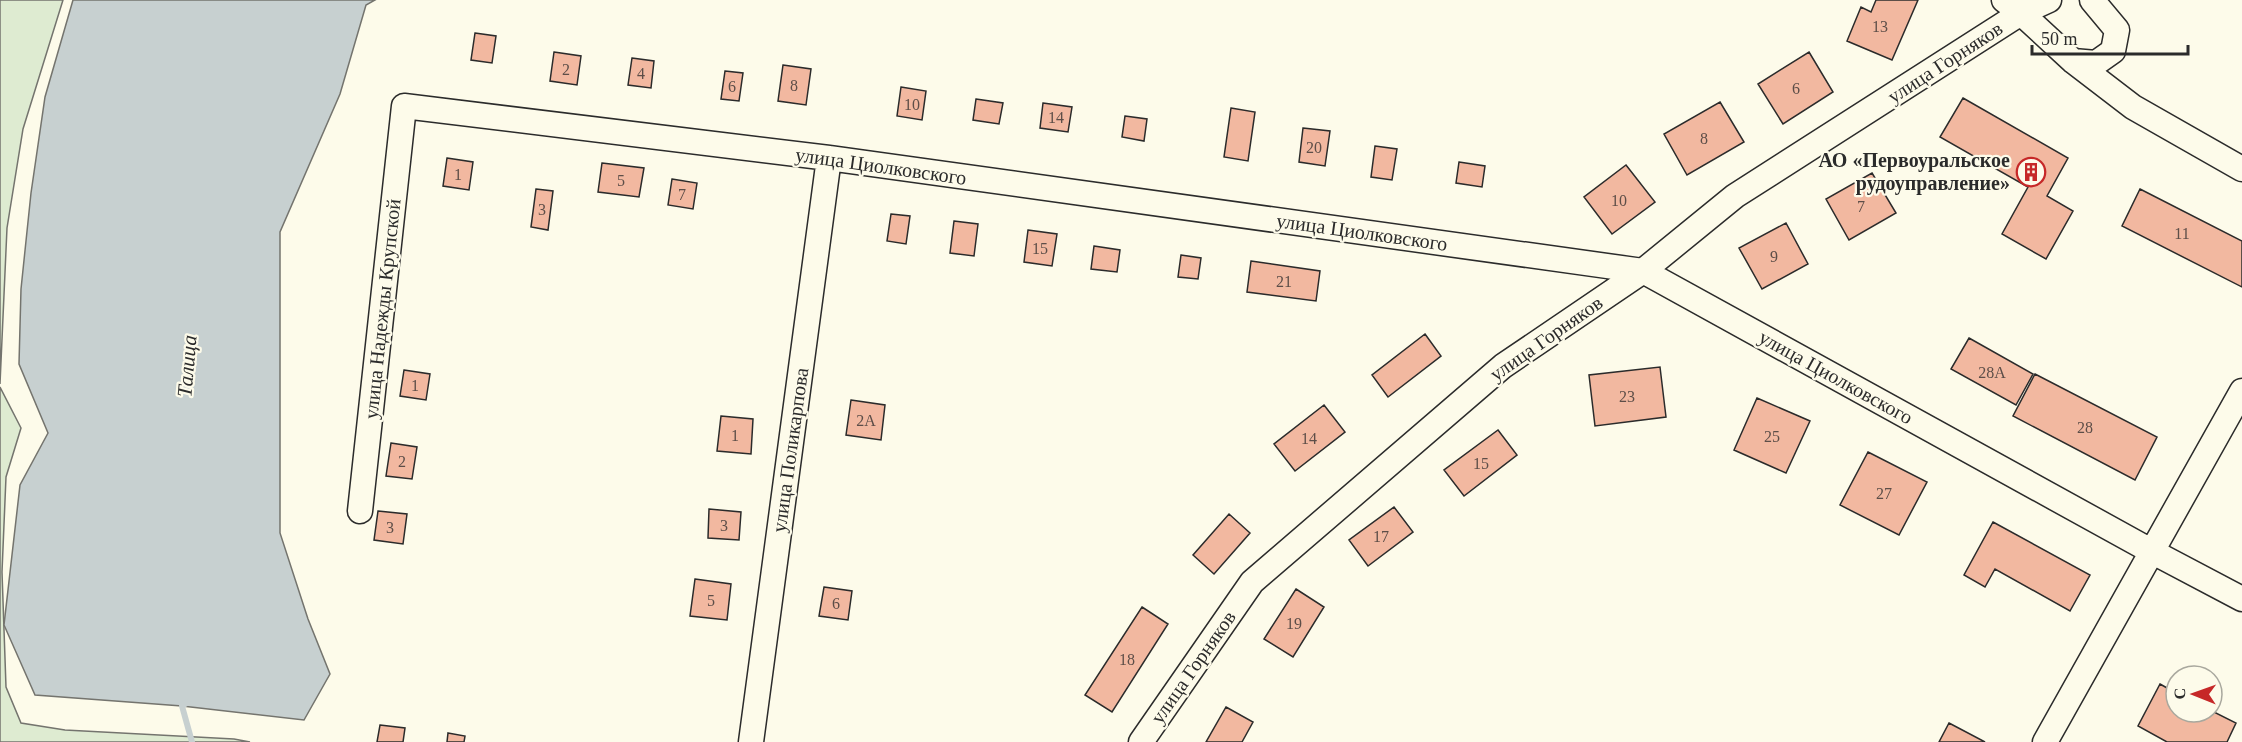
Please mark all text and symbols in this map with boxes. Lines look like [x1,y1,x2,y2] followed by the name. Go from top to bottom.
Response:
[1884,17,2007,108] street label: улица Горняков
[1872,18,1888,35] house number: 13
[2032,18,2188,56] scale bar
[2041,29,2078,49] text: 50 m
[562,61,570,78] house number: 2
[637,65,645,82] house number: 4
[790,77,798,94] house number: 8
[728,78,736,95] house number: 6
[1792,80,1800,97] house number: 6
[904,96,920,113] house number: 10
[1048,109,1064,126] house number: 14
[1700,130,1708,147] house number: 8
[1306,139,1322,156] house number: 20
[794,143,968,190] street label: улица Циолковского
[1818,149,2010,195] place label: АО «Первоуральское рудоуправление»
[2015,156,2047,188] building icon: АО «Первоуральское рудоуправление»
[454,166,462,183] house number: 1
[617,172,625,189] house number: 5
[678,186,686,203] house number: 7
[1611,192,1627,209] house number: 10
[359,198,406,420] street label: улица Надежды Крупской
[1857,198,1865,215] house number: 7
[538,201,546,218] house number: 3
[1275,209,1449,256] street label: улица Циолковского
[2174,225,2190,242] house number: 11
[1032,240,1048,257] house number: 15
[1770,248,1778,265] house number: 9
[1276,273,1292,290] house number: 21
[1486,291,1607,386] street label: улица Горняков
[1755,326,1917,429] street label: улица Циолковского
[172,334,202,398] water label: Талица
[1978,364,2006,381] house number: 28А
[768,366,813,534] street label: улица Поликарпова
[411,377,419,394] house number: 1
[1619,388,1635,405] house number: 23
[856,412,876,429] house number: 2А
[2077,419,2093,436] house number: 28
[731,427,739,444] house number: 1
[1764,428,1780,445] house number: 25
[1301,430,1317,447] house number: 14
[398,453,406,470] house number: 2
[1473,455,1489,472] house number: 15
[1876,485,1892,502] house number: 27
[720,517,728,534] house number: 3
[386,519,394,536] house number: 3
[1373,528,1389,545] house number: 17
[707,592,715,609] house number: 5
[832,595,840,612] house number: 6
[1146,607,1241,728] street label: улица Горняков
[1286,615,1302,632] house number: 19
[1119,651,1135,668] house number: 18
[2164,664,2224,724] north arrow
[2171,688,2188,700] text: С

